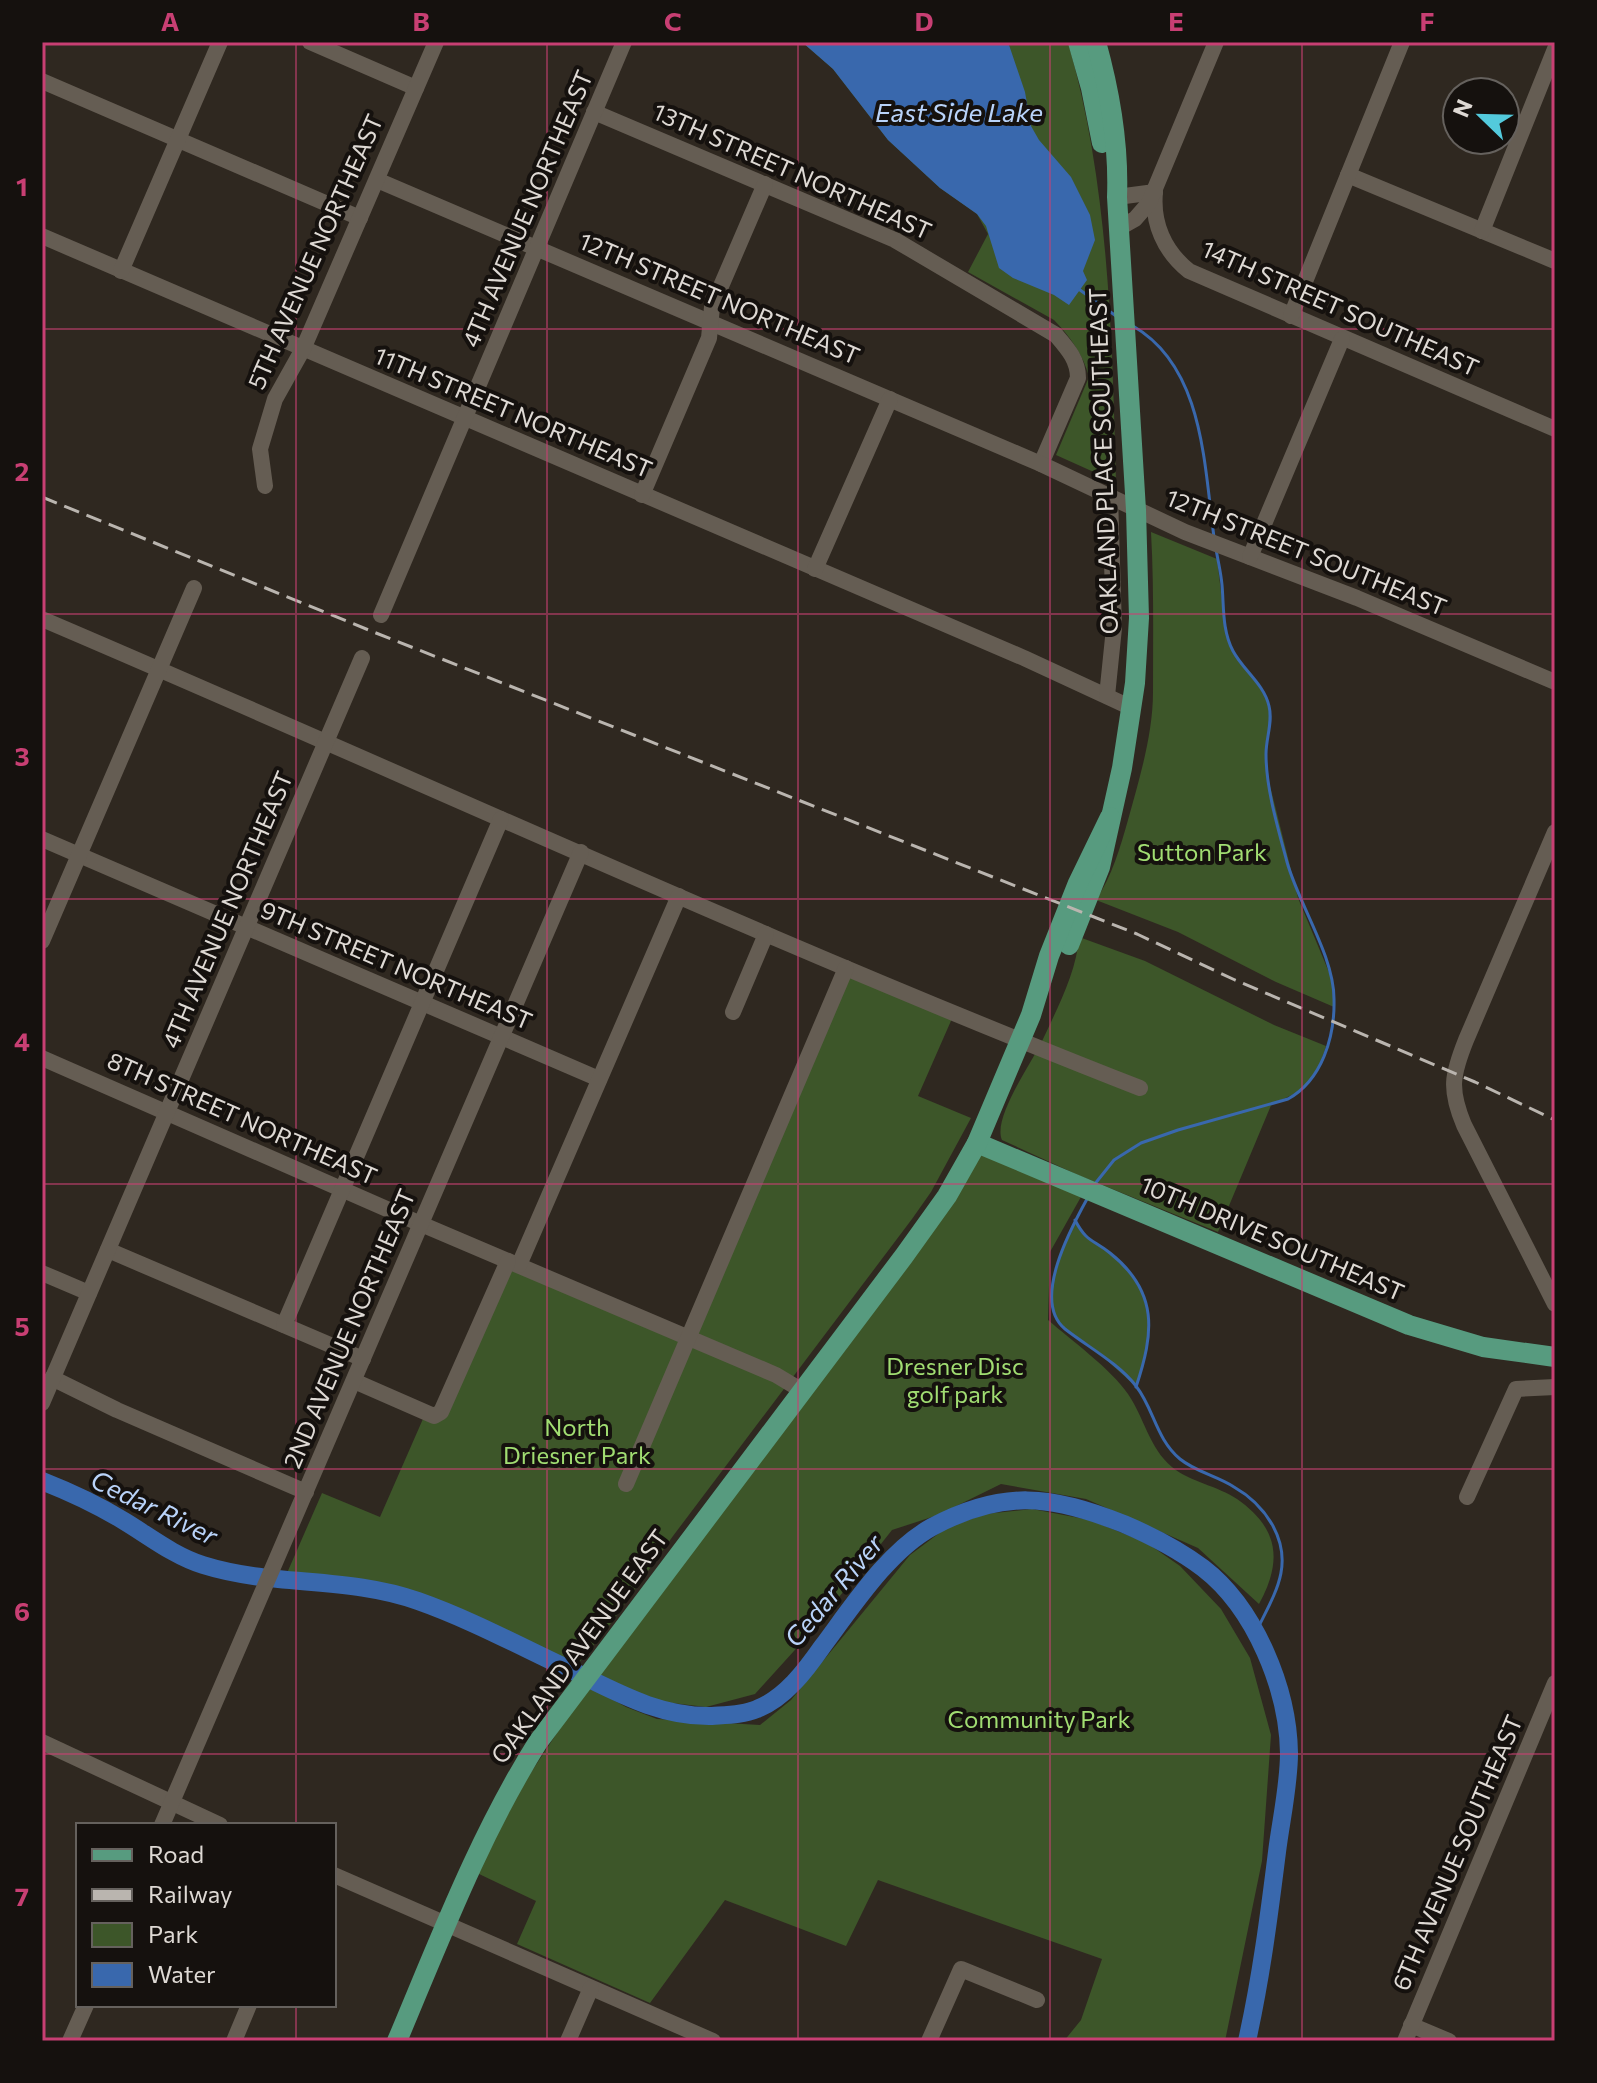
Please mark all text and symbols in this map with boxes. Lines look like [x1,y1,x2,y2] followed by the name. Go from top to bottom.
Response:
[161,5,180,36] text: A
[412,5,430,36] text: B
[664,5,682,36] text: C
[914,5,934,36] text: D
[1168,5,1184,36] text: E
[1419,5,1435,36] text: F
[455,66,598,351] street label: 4TH AVENUE NORTHEAST
[1441,76,1521,156] north arrow
[1446,95,1478,121] text: N
[649,96,936,245] street label: 13TH STREET NORTHEAST
[875,96,1043,127] water label: East Side Lake
[241,109,388,393] street label: 5TH AVENUE NORTHEAST
[16,170,28,201] text: 1
[575,225,864,370] street label: 12TH STREET NORTHEAST
[1198,233,1483,382] street label: 14TH STREET SOUTHEAST
[1082,287,1123,635] street label: OAKLAND PLACE SOUTHEAST
[370,340,657,483] street label: 11TH STREET NORTHEAST
[15,455,29,486] text: 2
[1162,482,1451,621] street label: 12TH STREET SOUTHEAST
[14,740,30,771] text: 3
[155,767,298,1052] street label: 4TH AVENUE NORTHEAST
[1137,837,1267,866] park label: Sutton Park
[256,894,537,1035] street label: 9TH STREET NORTHEAST
[14,1025,30,1056] text: 4
[103,1045,382,1190] street label: 8TH STREET NORTHEAST
[1136,1169,1409,1306] street label: 10TH DRIVE SOUTHEAST
[277,1185,421,1472] street label: 2ND AVENUE NORTHEAST
[14,1310,30,1341] text: 5
[886,1351,1024,1408] park label: Dresner Disc golf park
[503,1412,651,1469] park label: North Driesner Park
[86,1463,224,1551] water label: Cedar River
[484,1523,673,1769] street label: OAKLAND AVENUE EAST
[777,1526,890,1652] water label: Cedar River
[14,1595,30,1626] text: 6
[947,1704,1131,1733] park label: Community Park
[1385,1710,1528,1994] street label: 6TH AVENUE SOUTHEAST
[76,1823,336,2007] legend
[148,1839,204,1868] text: Road
[148,1879,233,1908] text: Railway
[15,1880,29,1911] text: 7
[148,1919,198,1948] text: Park
[148,1959,216,1988] text: Water

